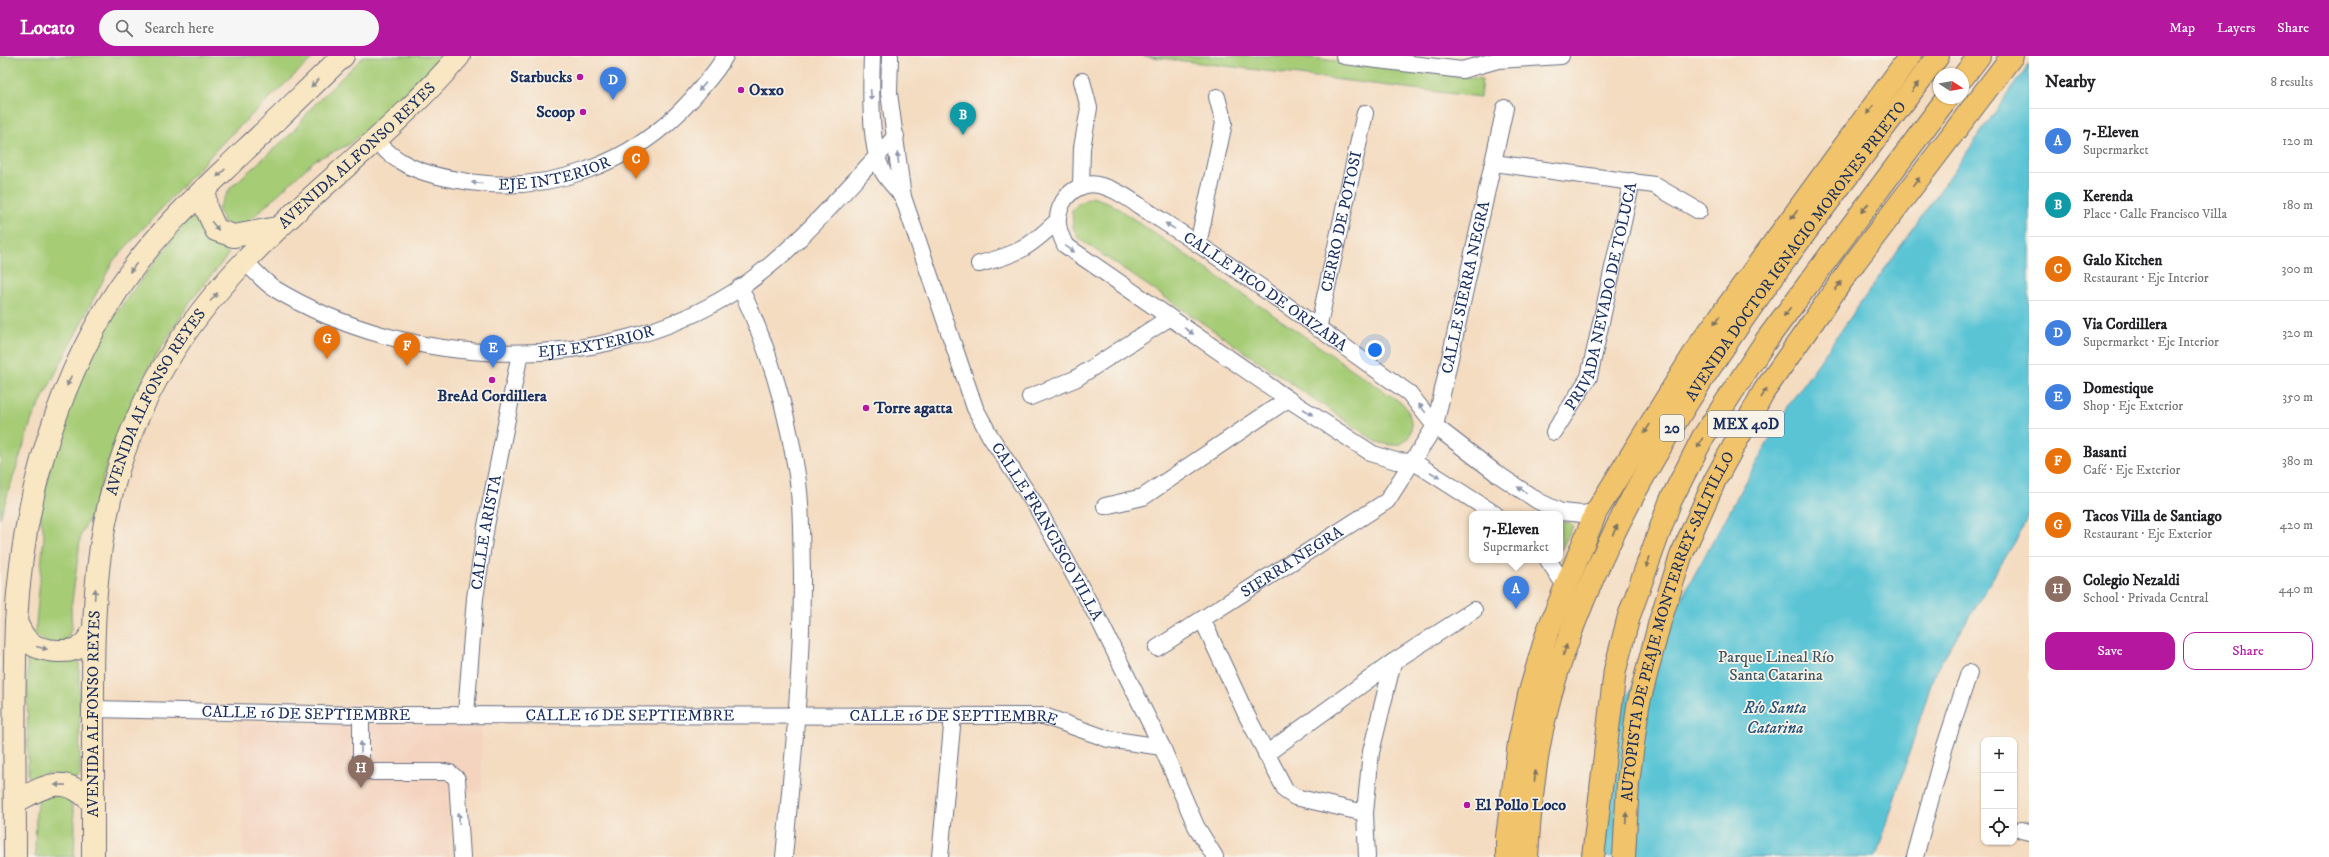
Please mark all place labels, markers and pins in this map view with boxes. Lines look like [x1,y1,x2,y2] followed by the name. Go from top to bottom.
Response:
[510,67,573,87] place label: Starbucks
[600,67,626,100] pin: D
[575,72,585,82] marker: Starbucks
[749,80,784,100] place label: Oxxo
[736,85,746,95] marker: Oxxo
[536,102,575,122] place label: Scoop
[950,102,976,135] pin: B
[578,107,588,117] marker: Scoop
[623,146,649,179] pin: C
[314,326,340,359] pin: G
[394,333,420,366] pin: F
[480,335,506,368] pin: E
[487,375,497,385] marker: BreAd Cordillera
[437,386,548,406] place label: BreAd Cordillera
[873,398,954,418] place label: Torre agatta
[861,403,871,413] marker: Torre agatta
[1503,576,1529,609] pin: A
[348,755,374,788] pin: H
[1475,795,1566,815] place label: El Pollo Loco
[1462,800,1472,810] marker: El Pollo Loco

